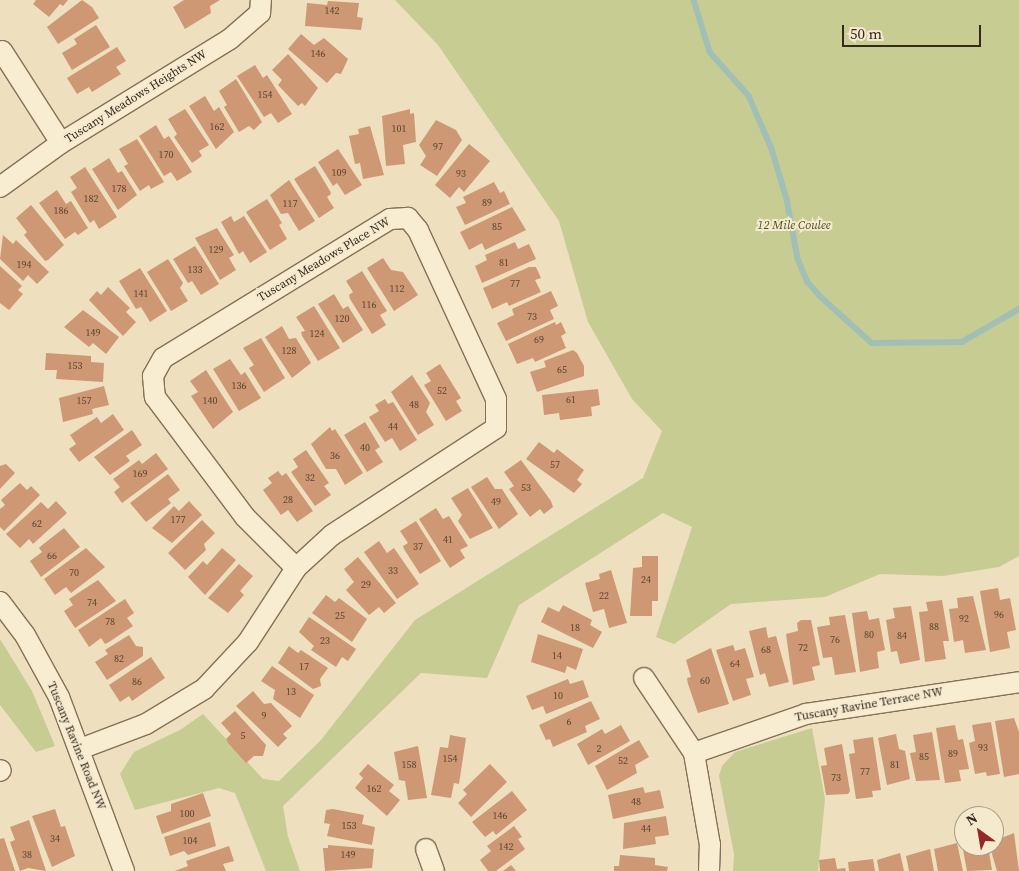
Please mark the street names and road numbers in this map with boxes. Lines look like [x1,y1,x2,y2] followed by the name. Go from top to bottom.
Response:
[62,47,210,147] street label: Tuscany Meadows Heights NW
[255,215,393,305] street label: Tuscany Meadows Place NW
[44,680,108,812] street label: Tuscany Ravine Road NW
[794,685,944,725] street label: Tuscany Ravine Terrace NW

